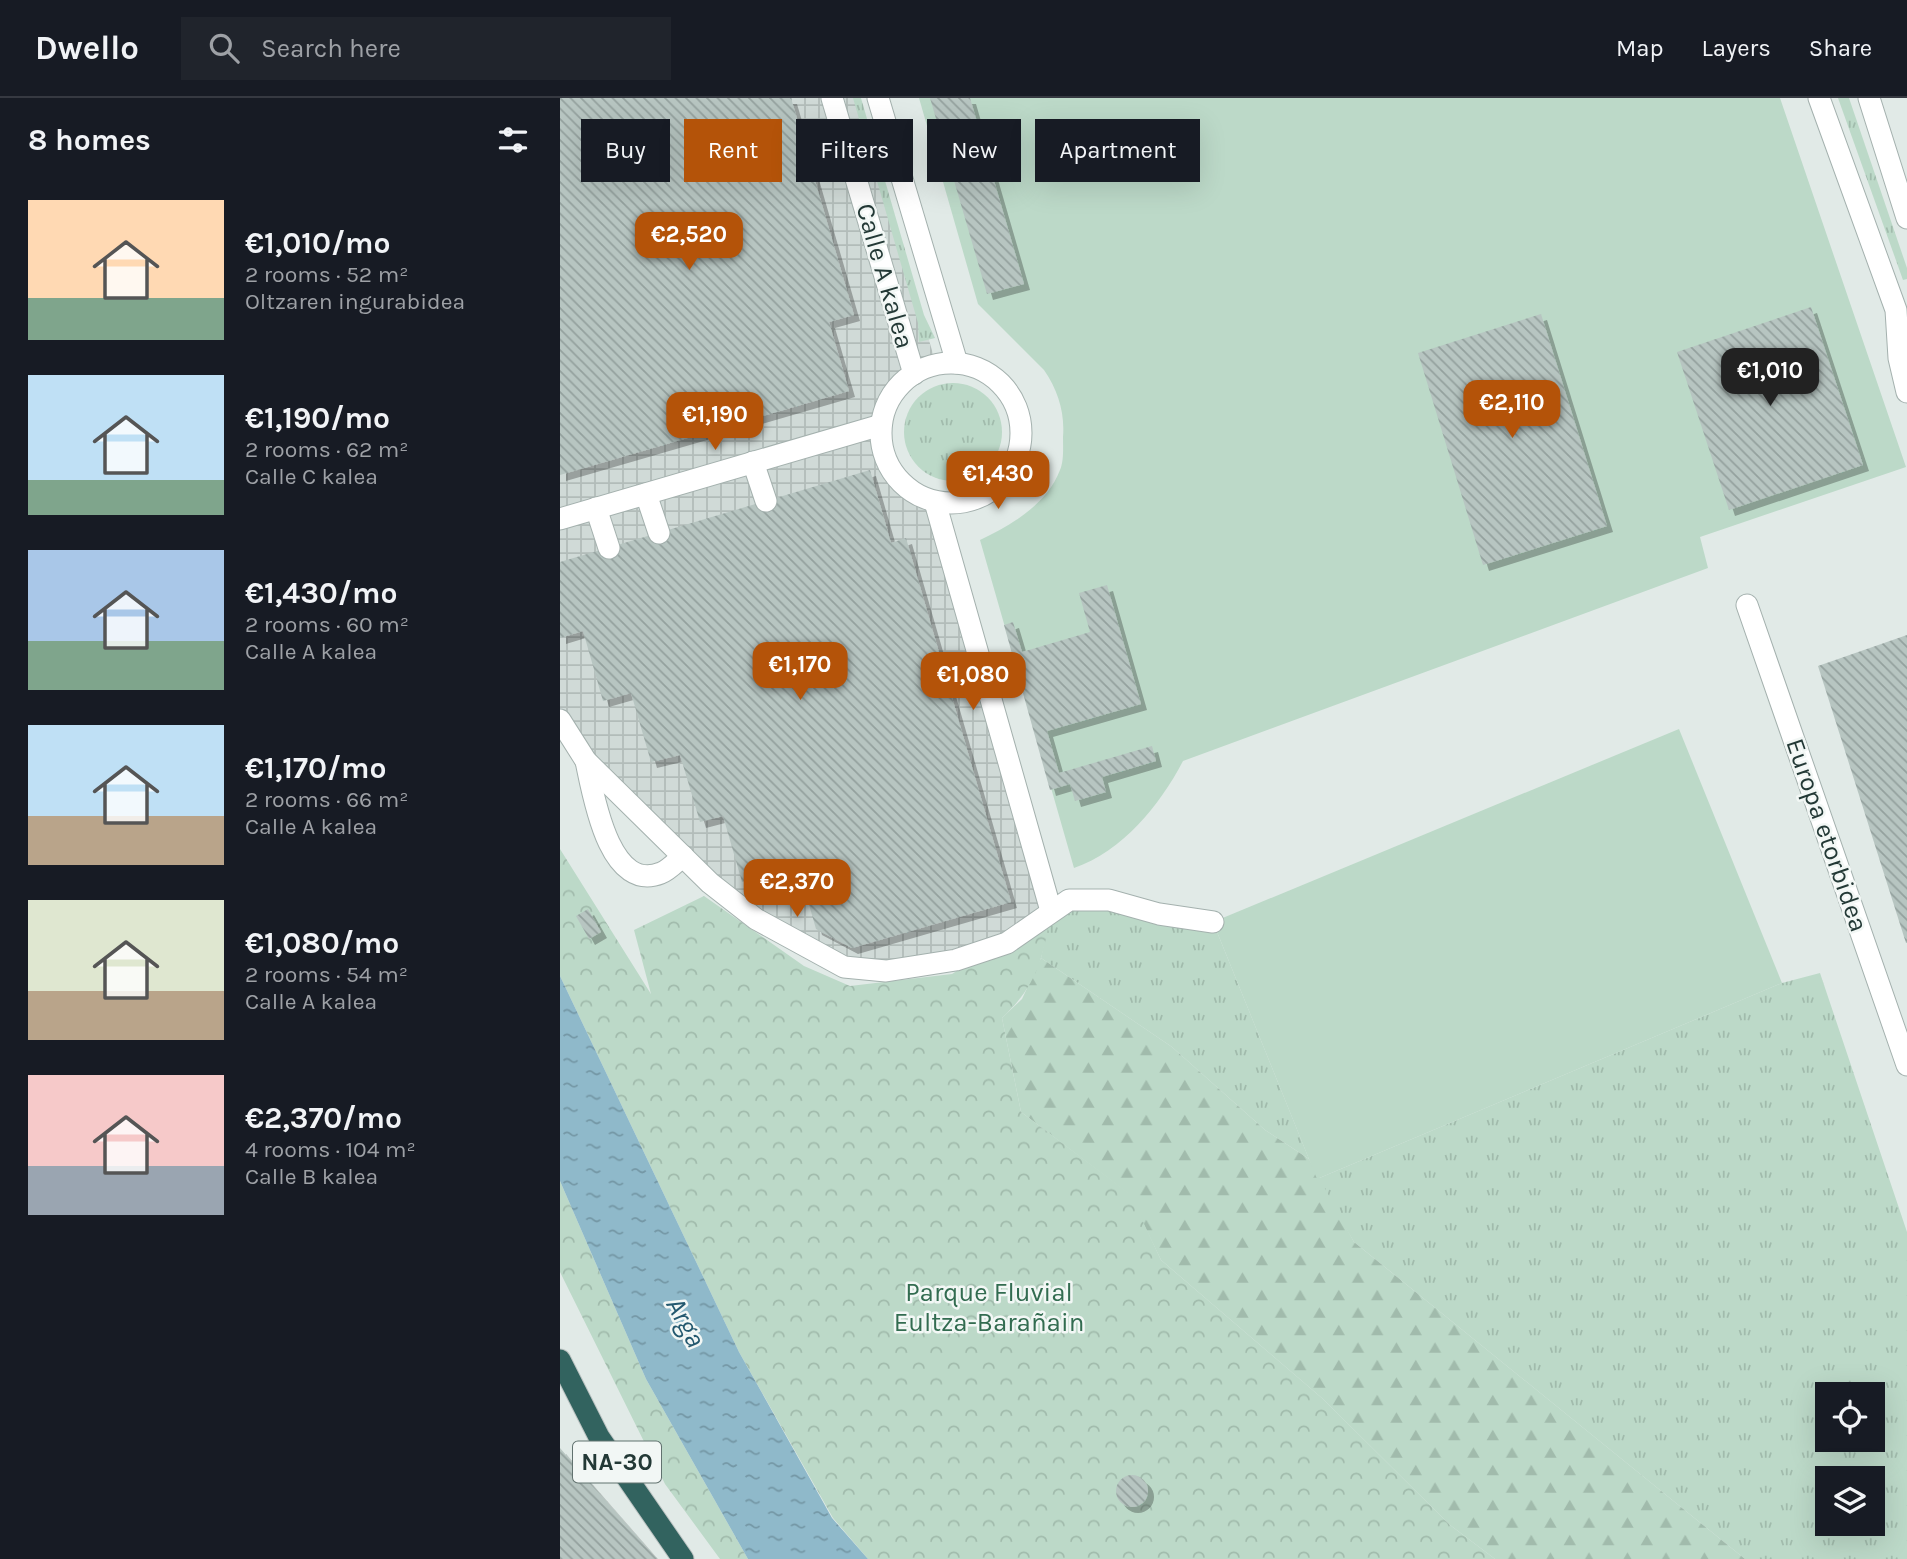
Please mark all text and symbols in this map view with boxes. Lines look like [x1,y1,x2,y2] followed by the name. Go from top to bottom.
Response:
[181,17,671,80] search box
[35,29,139,67] text: Dwello
[205,29,243,67] icon: search
[261,33,401,64] text: Search here
[1616,34,1664,62] text: Map
[1702,34,1771,62] text: Layers
[1809,34,1872,62] text: Share
[581,119,670,182] chip: Buy
[684,119,782,182] chip: Rent
[796,119,913,182] chip: Filters
[927,119,1021,182] chip: New
[1035,119,1200,182] chip: Apartment
[494,121,532,159] icon: filters
[28,122,151,158] text: 8 homes
[850,200,920,352] street label: Calle A kalea
[632,212,746,272] pin: €2,520
[651,221,727,248] text: €2,520
[245,225,391,261] text: €1,010/mo
[84,228,168,312] icon: home
[245,261,408,288] text: 2 rooms · 52 m²
[245,288,465,315] text: Oltzaren ingurabidea
[1713,348,1827,408] pin: €1,010
[1737,357,1803,384] text: €1,010
[1455,380,1569,440] pin: €2,110
[1479,389,1545,416] text: €2,110
[658,392,772,452] pin: €1,190
[245,400,390,436] text: €1,190/mo
[682,401,748,428] text: €1,190
[84,403,168,487] icon: home
[245,436,409,463] text: 2 rooms · 62 m²
[941,452,1055,511] pin: €1,430
[962,460,1034,487] text: €1,430
[245,463,378,490] text: Calle C kalea
[245,575,397,611] text: €1,430/mo
[84,578,168,662] icon: home
[245,611,409,638] text: 2 rooms · 60 m²
[245,638,377,665] text: Calle A kalea
[743,642,857,702] pin: €1,170
[769,651,831,678] text: €1,170
[916,652,1030,712] pin: €1,080
[937,661,1009,688] text: €1,080
[1779,734,1875,936] street label: Europa etorbidea
[245,750,386,786] text: €1,170/mo
[84,753,168,837] icon: home
[245,786,408,813] text: 2 rooms · 66 m²
[245,813,377,840] text: Calle A kalea
[740,860,854,919] pin: €2,370
[760,868,834,895] text: €2,370
[245,925,399,961] text: €1,080/mo
[84,928,168,1012] icon: home
[245,961,408,988] text: 2 rooms · 54 m²
[245,988,377,1015] text: Calle A kalea
[245,1100,402,1136] text: €2,370/mo
[84,1103,168,1187] icon: home
[245,1136,416,1163] text: 4 rooms · 104 m²
[245,1163,378,1190] text: Calle B kalea
[894,1277,1084,1338] park label: Parque Fluvial Eultza-Barañain
[659,1291,713,1353] water label: Arga
[1815,1382,1885,1536] map controls
[1815,1382,1885,1452] button: locate
[573,1442,661,1482] road number: NA-30
[1815,1466,1885,1536] button: layers

